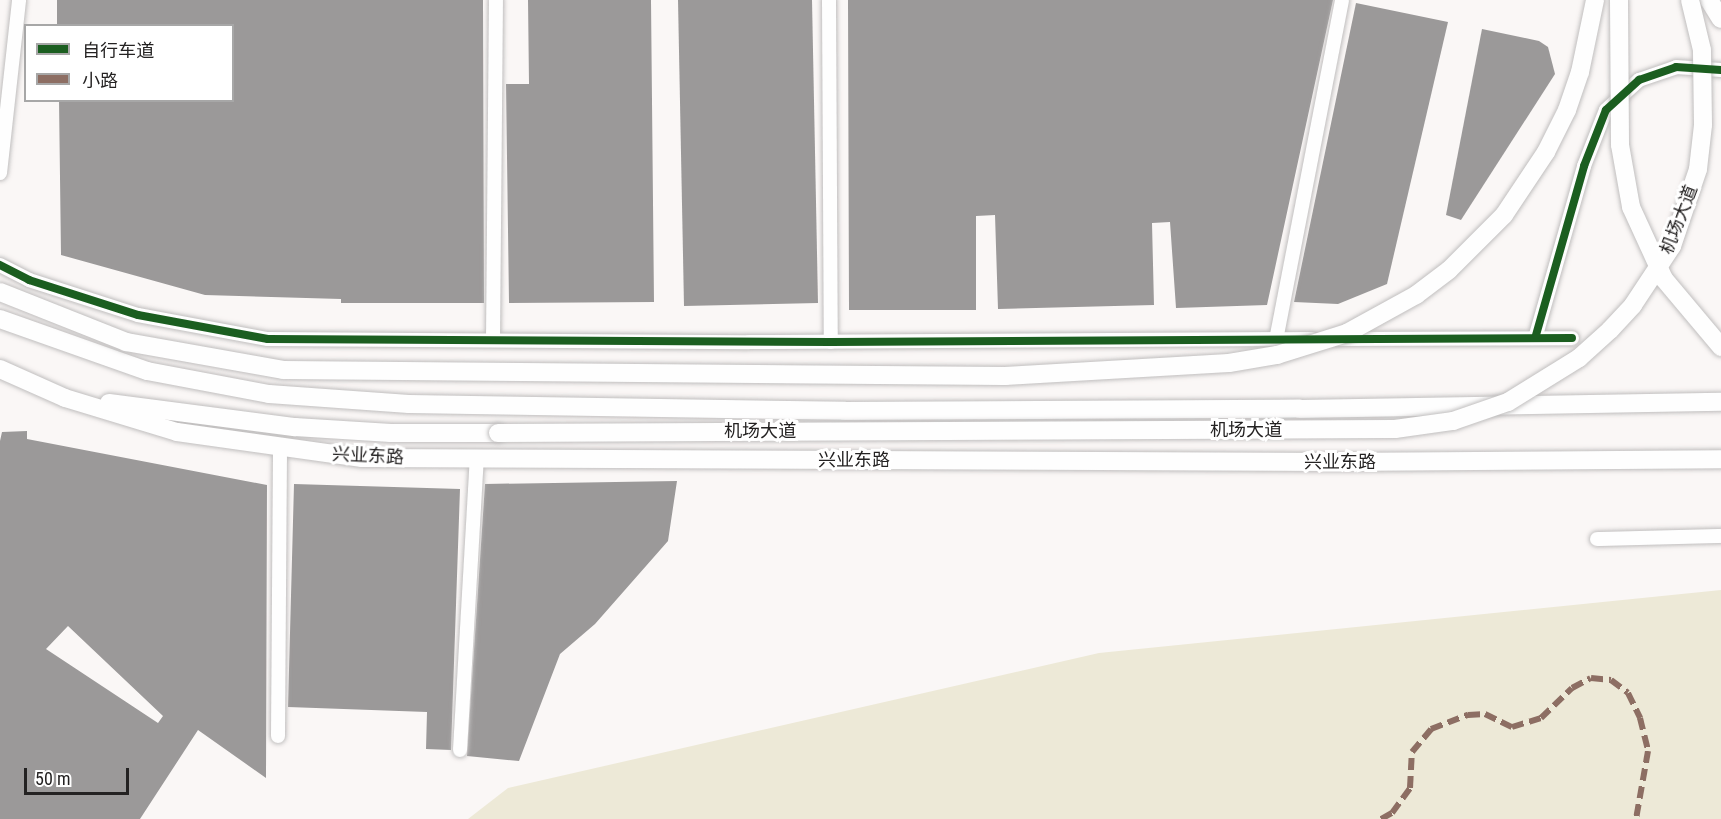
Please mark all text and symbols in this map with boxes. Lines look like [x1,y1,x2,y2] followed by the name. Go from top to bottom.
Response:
[24,24,234,102] legend
[82,40,154,61] text: 自行车道
[82,70,118,91] text: 小路
[1656,183,1702,257] street label: 机场大道
[1210,419,1282,441] street label: 机场大道
[724,420,796,442] street label: 机场大道
[331,443,405,469] street label: 兴业东路
[818,449,890,471] street label: 兴业东路
[1304,451,1376,473] street label: 兴业东路
[27,756,132,794] scale bar
[35,768,70,789] text: 50 m

